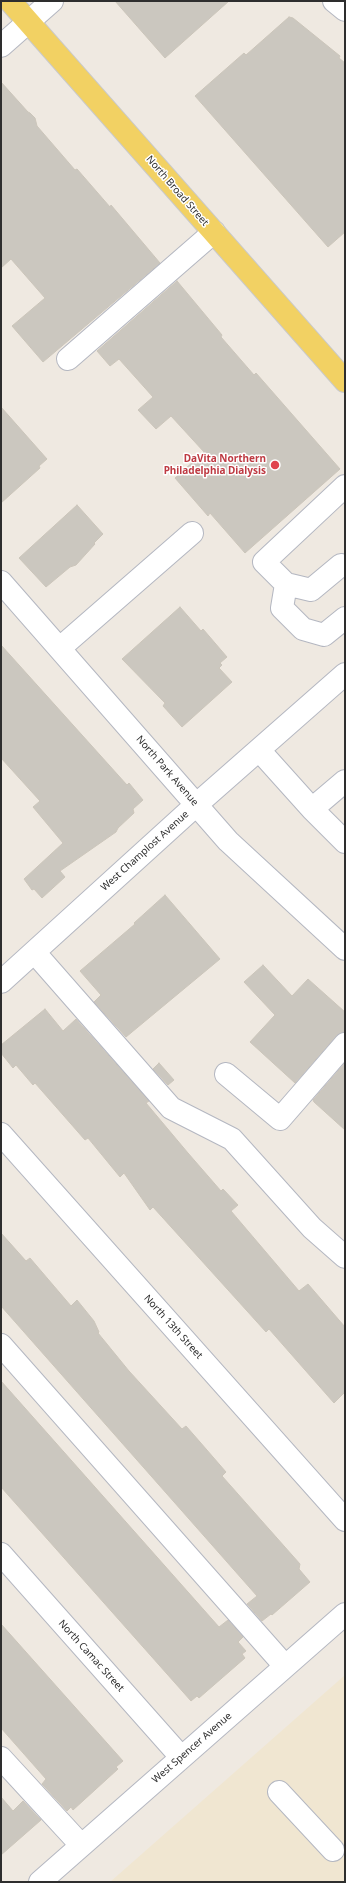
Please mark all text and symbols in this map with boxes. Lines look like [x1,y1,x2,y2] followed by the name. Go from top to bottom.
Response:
[143,154,211,228] street label: North Broad Street
[164,453,266,476] place label: DaVita Northern Philadelphia Dialysis
[269,459,281,471] marker: DaVita Northern Philadelphia Dialysis
[133,733,201,809] street label: North Park Avenue
[99,808,191,894] street label: West Champlost Avenue
[141,1293,205,1361] street label: North 13th Street
[56,1618,126,1694] street label: North Camac Street
[150,1710,234,1786] street label: West Spencer Avenue

